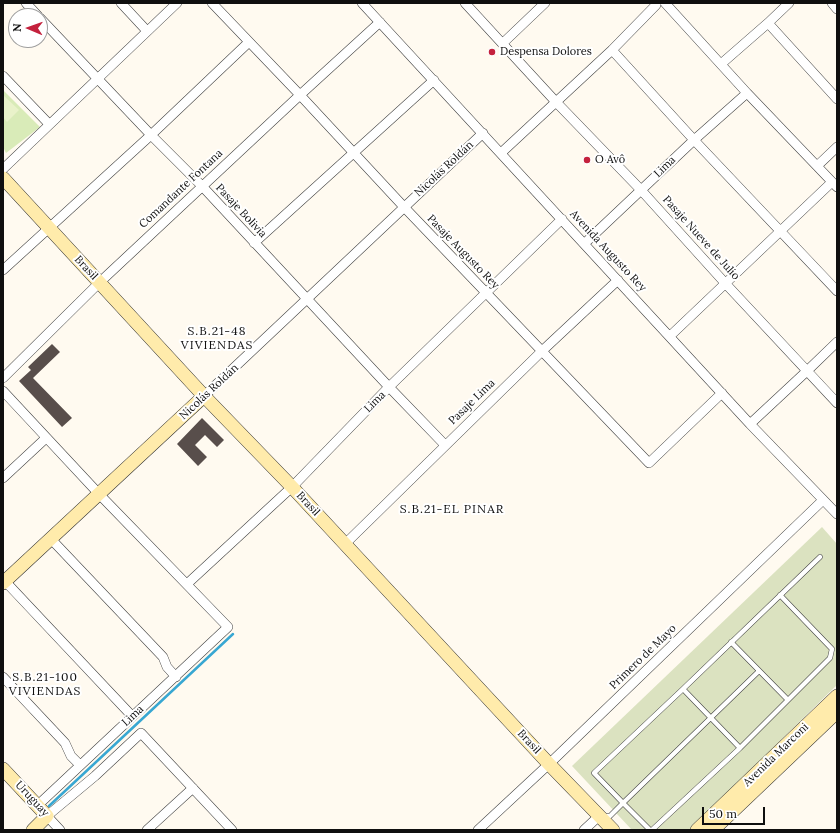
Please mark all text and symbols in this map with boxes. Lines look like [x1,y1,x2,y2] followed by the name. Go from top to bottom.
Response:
[8,8,48,48] north arrow
[10,23,24,32] text: N
[500,45,592,59] place label: Despensa Dolores
[487,47,497,57] marker: Despensa Dolores
[412,138,476,200] street label: Nicolás Roldán
[136,147,226,231] street label: Comandante Fontana
[595,153,625,167] place label: O Avô
[651,154,679,180] street label: Lima
[582,155,592,165] marker: O Avô
[213,181,269,241] street label: Pasaje Bolivia
[660,193,742,283] street label: Pasaje Nueve de Julio
[567,208,649,294] street label: Avenida Augusto Rey
[424,212,502,292] street label: Pasaje Augusto Rey
[72,253,100,283] street label: Brasil
[181,325,253,353] district label: S.B.21-48 VIVIENDAS
[177,361,241,423] street label: Nicolás Roldán
[446,377,498,427] street label: Pasaje Lima
[362,389,388,415] street label: Lima
[294,489,322,519] street label: Brasil
[400,503,504,517] district label: S.B.21-EL PINAR
[607,622,679,692] street label: Primero de Mayo
[9,671,81,699] district label: S.B.21-100 VIVIENDAS
[119,703,147,729] street label: Lima
[741,721,811,789] street label: Avenida Marconi
[515,727,543,757] street label: Brasil
[12,779,52,819] street label: Uruguay
[704,799,767,825] scale bar
[709,806,737,821] text: 50 m

